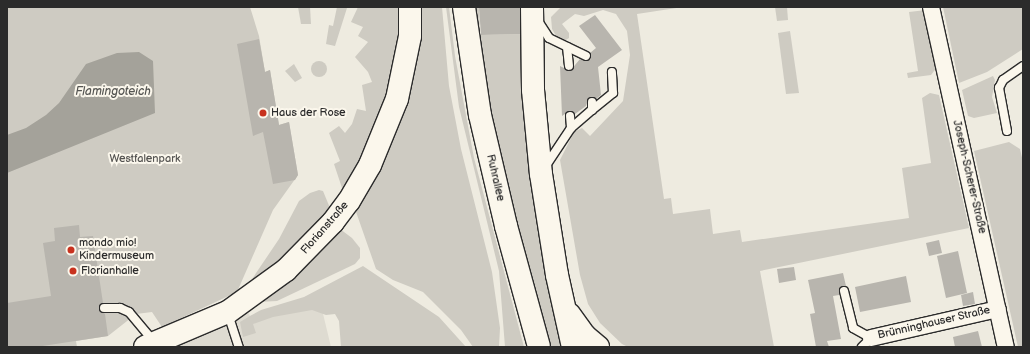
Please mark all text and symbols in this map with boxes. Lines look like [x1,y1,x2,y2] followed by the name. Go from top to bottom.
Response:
[75,85,151,99] water label: Flamingoteich
[271,106,346,120] place label: Haus der Rose
[258,108,268,118] marker: Haus der Rose
[950,119,988,235] street label: Joseph-Scherer-Straße
[109,152,181,166] park label: Westfalenpark
[483,153,507,203] street label: Ruhrallee
[298,199,352,257] street label: Florianstraße
[79,237,154,263] place label: mondo mio! Kindermuseum
[66,245,76,255] marker: mondo mio! Kindermuseum
[81,264,139,278] place label: Florianhalle
[68,266,78,276] marker: Florianhalle
[876,304,992,342] street label: Brünninghauser Straße

